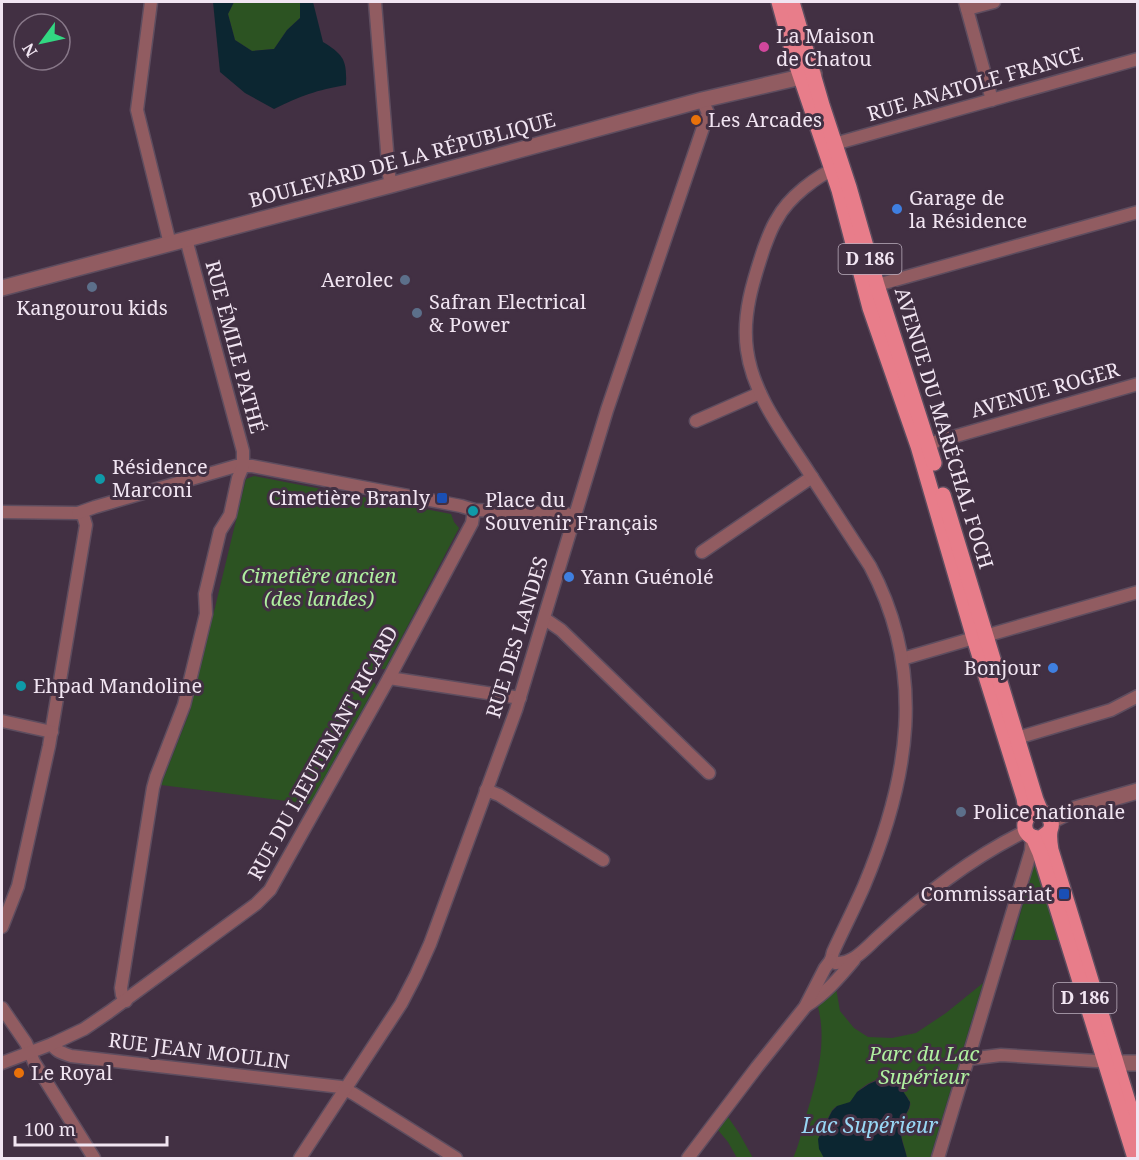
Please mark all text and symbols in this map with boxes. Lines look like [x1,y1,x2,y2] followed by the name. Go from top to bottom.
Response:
[12,12,72,72] north arrow
[776,22,875,72] place label: La Maison de Chatou
[17,39,42,61] text: N
[757,40,771,54] marker: La Maison de Chatou
[864,40,1086,127] street label: RUE ANATOLE FRANCE
[246,106,558,213] street label: BOULEVARD DE LA RÉPUBLIQUE
[708,106,822,133] place label: Les Arcades
[689,113,703,127] marker: Les Arcades
[909,184,1027,234] place label: Garage de la Résidence
[890,202,904,216] marker: Garage de la Résidence
[838,244,902,274] road number: D 186
[199,257,272,436] street label: RUE ÉMILE PATHÉ
[321,266,393,293] place label: Aerolec
[398,273,412,287] marker: Aerolec
[85,280,99,294] marker: Kangourou kids
[889,284,1000,572] street label: AVENUE DU MARÉCHAL FOCH
[429,288,586,338] place label: Safran Electrical & Power
[16,294,168,321] place label: Kangourou kids
[410,306,424,320] marker: Safran Electrical & Power
[968,355,1123,424] street label: AVENUE ROGER
[112,453,208,503] place label: Résidence Marconi
[93,472,107,486] marker: Résidence Marconi
[269,484,431,511] place label: Cimetière Branly
[485,486,658,536] place label: Place du Souvenir Français
[435,491,449,505] marker: Cimetière Branly
[466,504,480,518] marker: Place du Souvenir Français
[479,553,554,721] street label: RUE DES LANDES
[242,562,396,612] park label: Cimetière ancien (des landes)
[580,563,714,590] place label: Yann Guénolé
[562,570,576,584] marker: Yann Guénolé
[241,621,404,885] street label: RUE DU LIEUTENANT RICARD
[964,654,1042,681] place label: Bonjour
[1046,661,1060,675] marker: Bonjour
[33,672,202,699] place label: Ehpad Mandoline
[14,679,28,693] marker: Ehpad Mandoline
[973,798,1125,825] place label: Police nationale
[954,805,968,819] marker: Police nationale
[921,880,1052,907] place label: Commissariat
[1057,887,1071,901] marker: Commissariat
[1054,983,1116,1013] road number: D 186
[107,1026,291,1075] street label: RUE JEAN MOULIN
[868,1040,979,1090] park label: Parc du Lac Supérieur
[31,1059,112,1086] place label: Le Royal
[12,1066,26,1080] marker: Le Royal
[15,1109,166,1147] scale bar
[801,1111,938,1139] water label: Lac Supérieur
[24,1117,76,1141] text: 100 m

